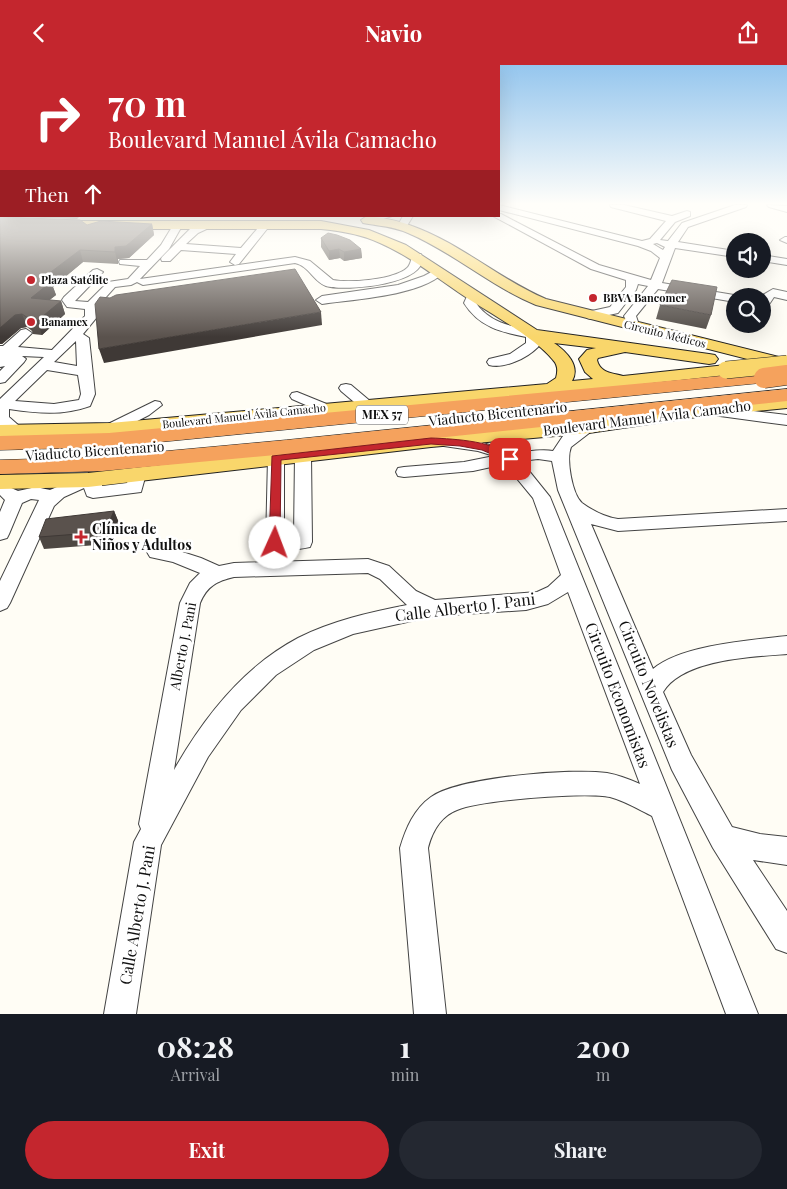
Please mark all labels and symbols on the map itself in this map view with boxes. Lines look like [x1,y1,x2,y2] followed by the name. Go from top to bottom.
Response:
[41,272,109,287] place label: Plaza Satélite
[25,274,37,286] marker: Plaza Satélite
[603,290,687,305] place label: BBVA Bancomer
[587,292,599,304] marker: BBVA Bancomer
[41,314,88,329] place label: Banamex
[25,316,37,328] marker: Banamex
[623,316,708,351] street label: Circuito Médicos
[542,395,752,440] street label: Boulevard Manuel Ávila Camacho
[427,397,568,430] street label: Viaducto Bicentenario
[161,399,326,432] street label: Boulevard Manuel Ávila Camacho
[356,405,408,425] road number: MEX 57
[24,436,165,465] street label: Viaducto Bicentenario
[489,438,531,480] pin
[248,516,300,568] position arrow
[92,519,192,554] place label: Clínica de Niños y Adultos
[74,530,88,544] marker: Clínica de Niños y Adultos
[394,587,537,626] street label: Calle Alberto J. Pani
[165,600,200,692] street label: Alberto J. Pani
[614,617,685,750] street label: Circuito Novelistas
[581,619,656,771] street label: Circuito Economistas
[114,843,159,986] street label: Calle Alberto J. Pani

